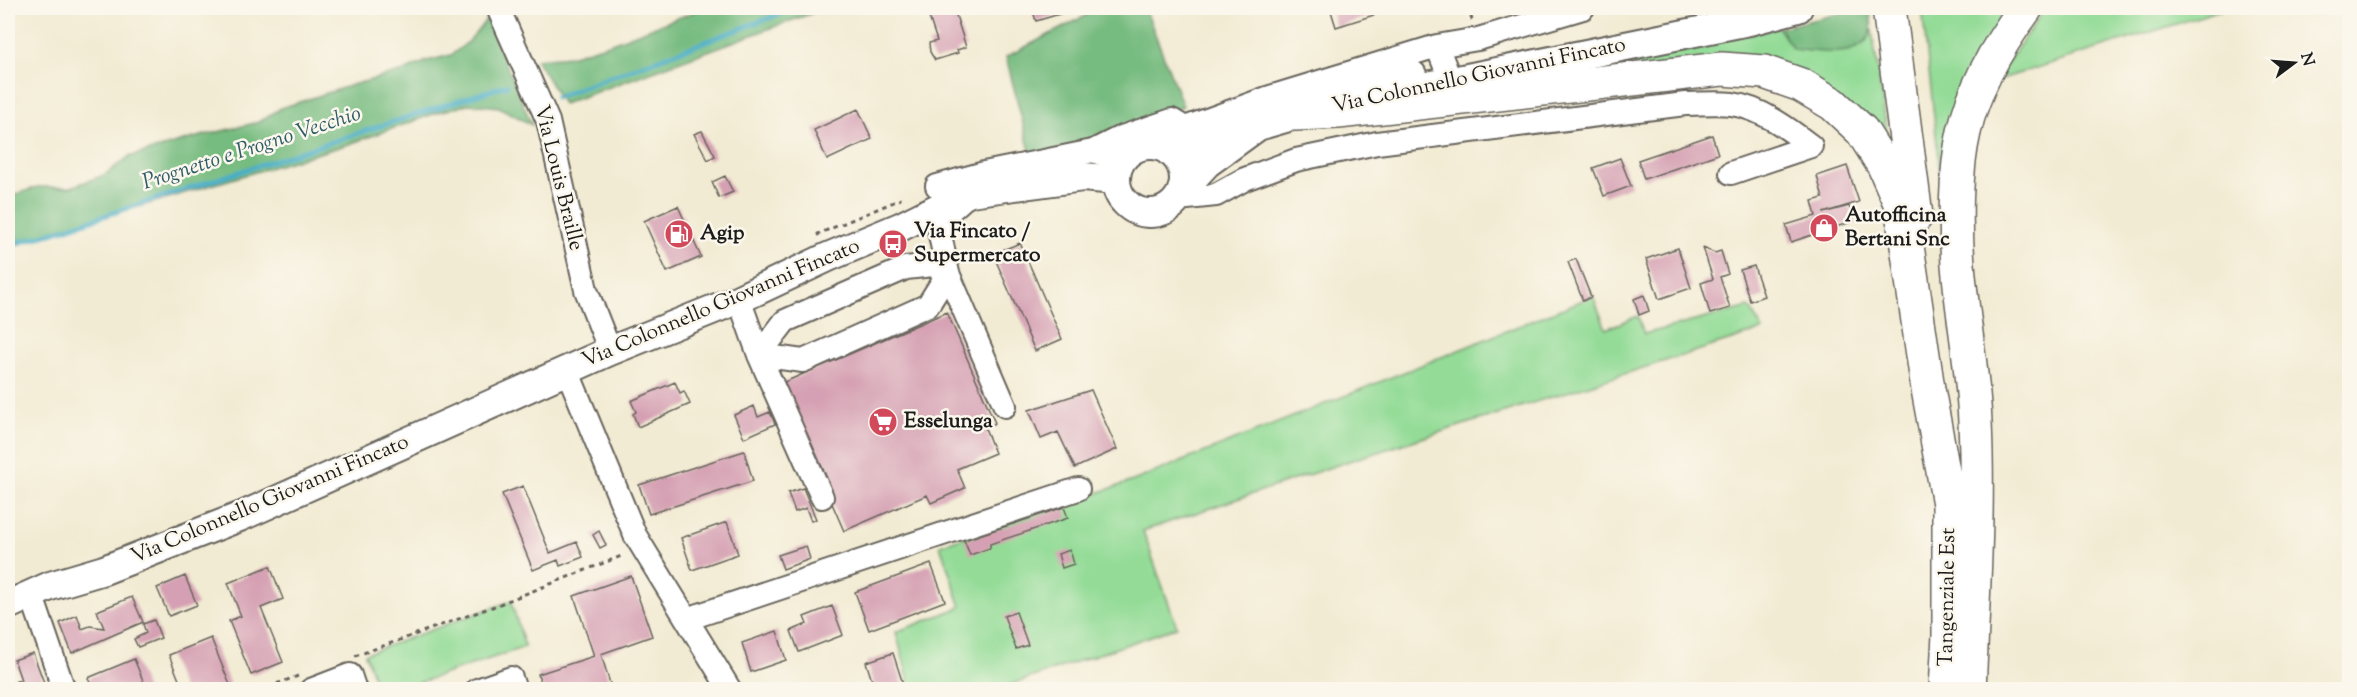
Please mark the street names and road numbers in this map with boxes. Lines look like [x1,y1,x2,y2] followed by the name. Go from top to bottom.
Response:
[1329,30,1629,122] street label: Via Colonnello Giovanni Fincato
[525,102,591,254] street label: Via Louis Braille
[577,232,865,376] street label: Via Colonnello Giovanni Fincato
[126,428,414,572] street label: Via Colonnello Giovanni Fincato
[1932,527,1964,667] street label: Tangenziale Est

